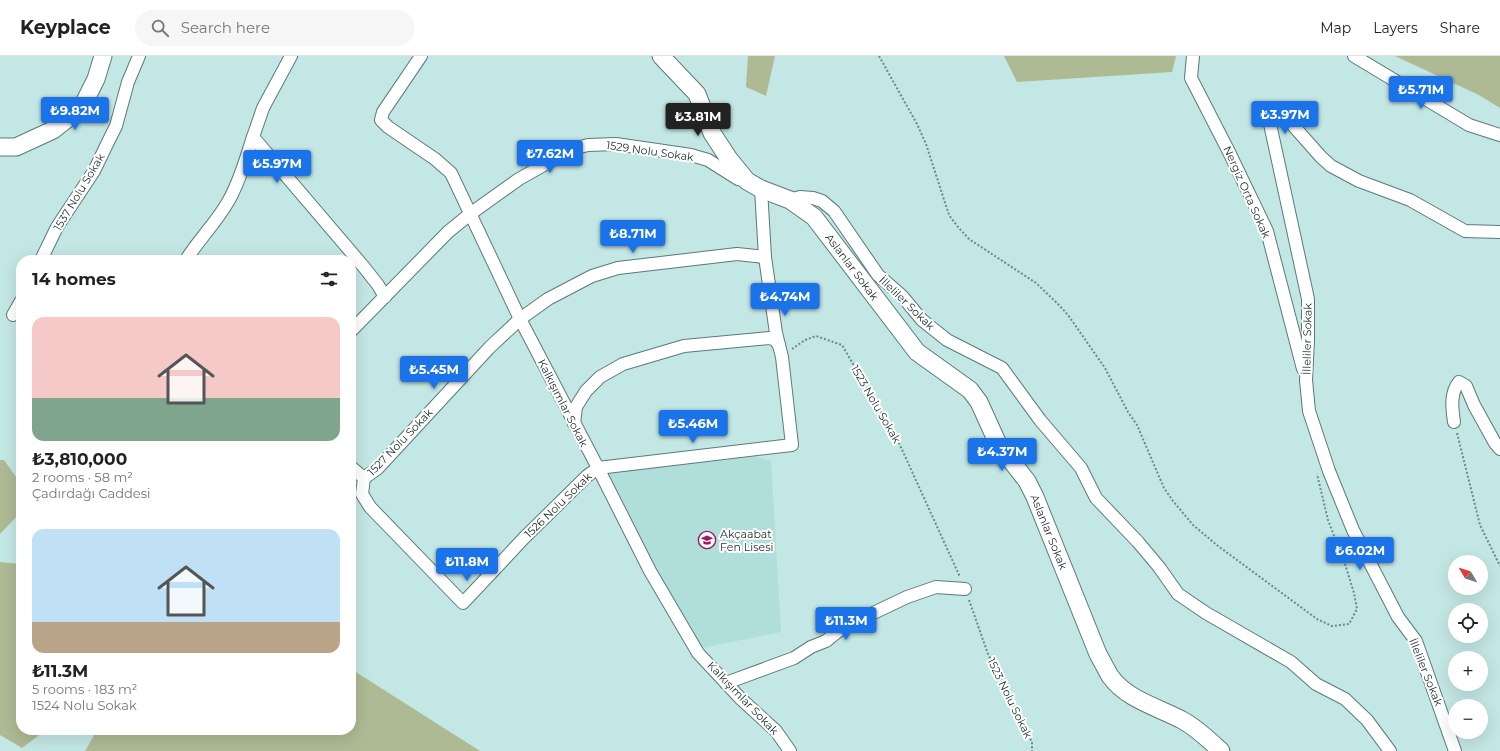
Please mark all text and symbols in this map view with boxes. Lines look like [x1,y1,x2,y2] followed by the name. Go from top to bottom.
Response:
[135,10,415,46] search box
[20,16,111,39] text: Keyplace
[149,17,171,39] icon: search
[181,18,270,37] text: Search here
[1320,19,1351,37] text: Map
[1373,19,1418,37] text: Layers
[1440,19,1480,37] text: Share
[1388,76,1454,110] pin: ₺5.71M
[1398,81,1444,97] text: ₺5.71M
[42,97,108,131] pin: ₺9.82M
[1252,101,1318,135] pin: ₺3.97M
[50,102,100,118] text: ₺9.82M
[665,103,731,137] pin: ₺3.81M
[1260,106,1310,122] text: ₺3.97M
[675,108,721,124] text: ₺3.81M
[605,138,695,164] street label: 1529 Nolu Sokak
[517,140,583,174] pin: ₺7.62M
[1220,144,1274,241] street label: Nergiz Orta Sokak
[526,145,574,161] text: ₺7.62M
[50,150,108,233] street label: 1537 Nolu Sokak
[244,150,310,184] pin: ₺5.97M
[252,155,302,171] text: ₺5.97M
[600,220,666,254] pin: ₺8.71M
[609,225,657,241] text: ₺8.71M
[822,231,882,304] street label: Aslanlar Sokak
[318,268,340,290] icon: filters
[32,269,116,289] text: 14 homes
[876,273,938,333] street label: İlleliler Sokak
[752,283,818,317] pin: ₺4.74M
[760,288,810,304] text: ₺4.74M
[1299,303,1315,375] street label: İlleliler Sokak
[150,343,222,415] icon: home
[401,356,467,390] pin: ₺5.45M
[535,357,591,450] street label: Kalkışımlar Sokak
[409,361,459,377] text: ₺5.45M
[848,363,904,446] street label: 1523 Nolu Sokak
[364,405,436,479] street label: 1527 Nolu Sokak
[660,410,726,444] pin: ₺5.46M
[668,415,718,431] text: ₺5.46M
[969,438,1035,472] pin: ₺4.37M
[977,443,1027,459] text: ₺4.37M
[32,449,127,469] text: ₺3,810,000
[32,469,133,485] text: 2 rooms · 58 m²
[521,469,595,541] street label: 1526 Nolu Sokak
[32,485,151,501] text: Çadırdağı Caddesi
[1028,492,1071,572] street label: Aslanlar Sokak
[720,527,774,554] place label: Akçaabat Fen Lisesi
[697,530,717,550] school or university icon: Akçaabat Fen Lisesi
[1327,537,1393,571] pin: ₺6.02M
[1335,542,1385,558] text: ₺6.02M
[434,548,500,582] pin: ₺11.8M
[445,553,489,569] text: ₺11.8M
[150,555,222,627] icon: home
[1448,555,1488,595] north arrow
[1448,555,1488,739] map controls
[1448,603,1488,643] button: locate
[813,607,879,641] pin: ₺11.3M
[824,612,868,628] text: ₺11.3M
[1406,636,1446,708] street label: İlleliler Sokak
[1448,651,1488,691] button: +
[984,655,1036,741] street label: 1523 Nolu Sokak
[704,658,782,738] street label: Kalkışımlar Sokak
[32,661,88,681] text: ₺11.3M
[32,681,137,697] text: 5 rooms · 183 m²
[32,697,137,713] text: 1524 Nolu Sokak
[1448,699,1488,739] button: −

